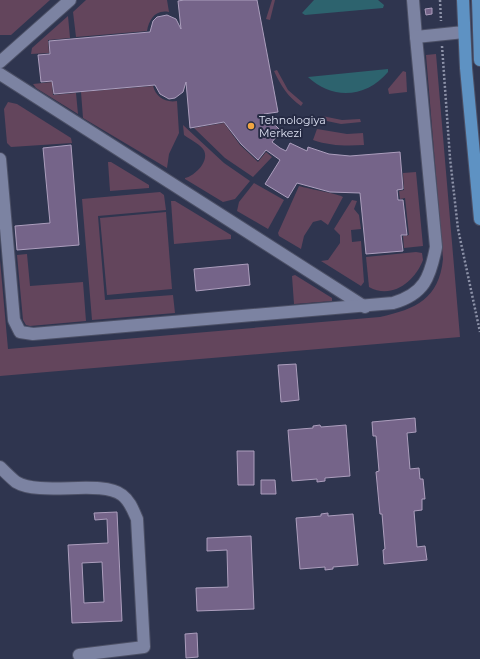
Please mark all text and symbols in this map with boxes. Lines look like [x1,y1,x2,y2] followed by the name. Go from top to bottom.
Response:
[259,113,326,140] place label: Tehnologiya Merkezi
[246,121,256,131] marker: Tehnologiya Merkezi

